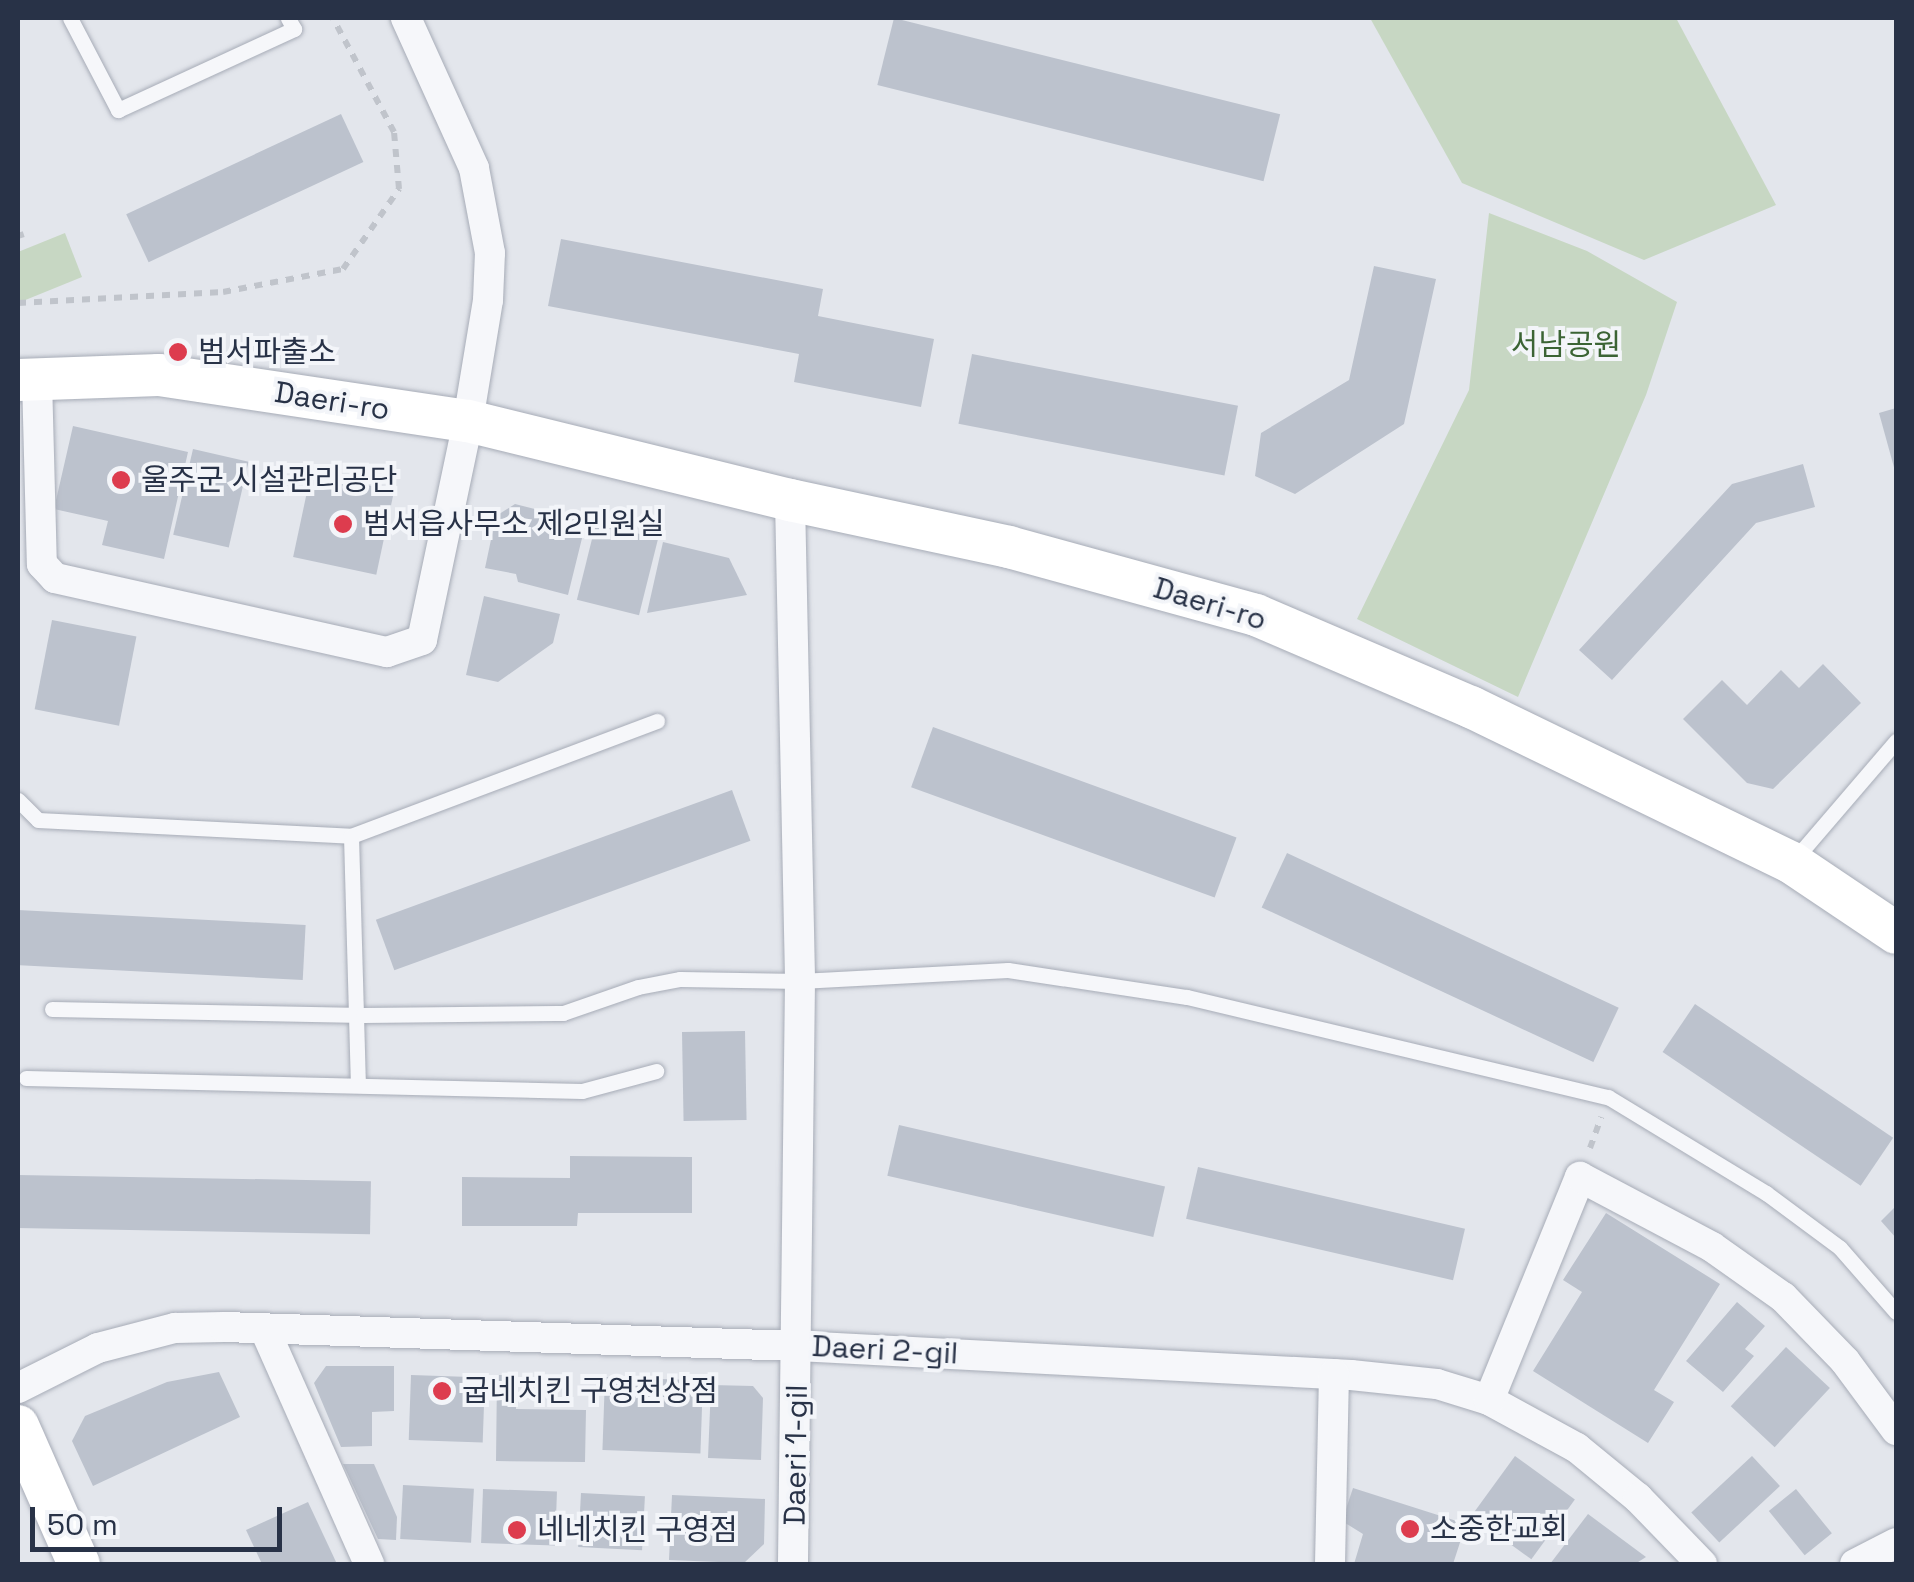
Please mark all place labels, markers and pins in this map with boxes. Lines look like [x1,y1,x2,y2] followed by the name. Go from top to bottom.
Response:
[198,334,336,370] place label: 범서파출소
[167,341,189,363] marker: 범서파출소
[141,462,397,498] place label: 울주군 시설관리공단
[110,469,132,491] marker: 울주군 시설관리공단
[363,506,665,542] place label: 범서읍사무소 제2민원실
[332,513,354,535] marker: 범서읍사무소 제2민원실
[462,1373,718,1409] place label: 굽네치킨 구영천상점
[431,1380,453,1402] marker: 굽네치킨 구영천상점
[1430,1511,1568,1547] place label: 소중한교회
[537,1512,738,1548] place label: 네네치킨 구영점
[1399,1518,1421,1540] marker: 소중한교회
[506,1519,528,1541] marker: 네네치킨 구영점

